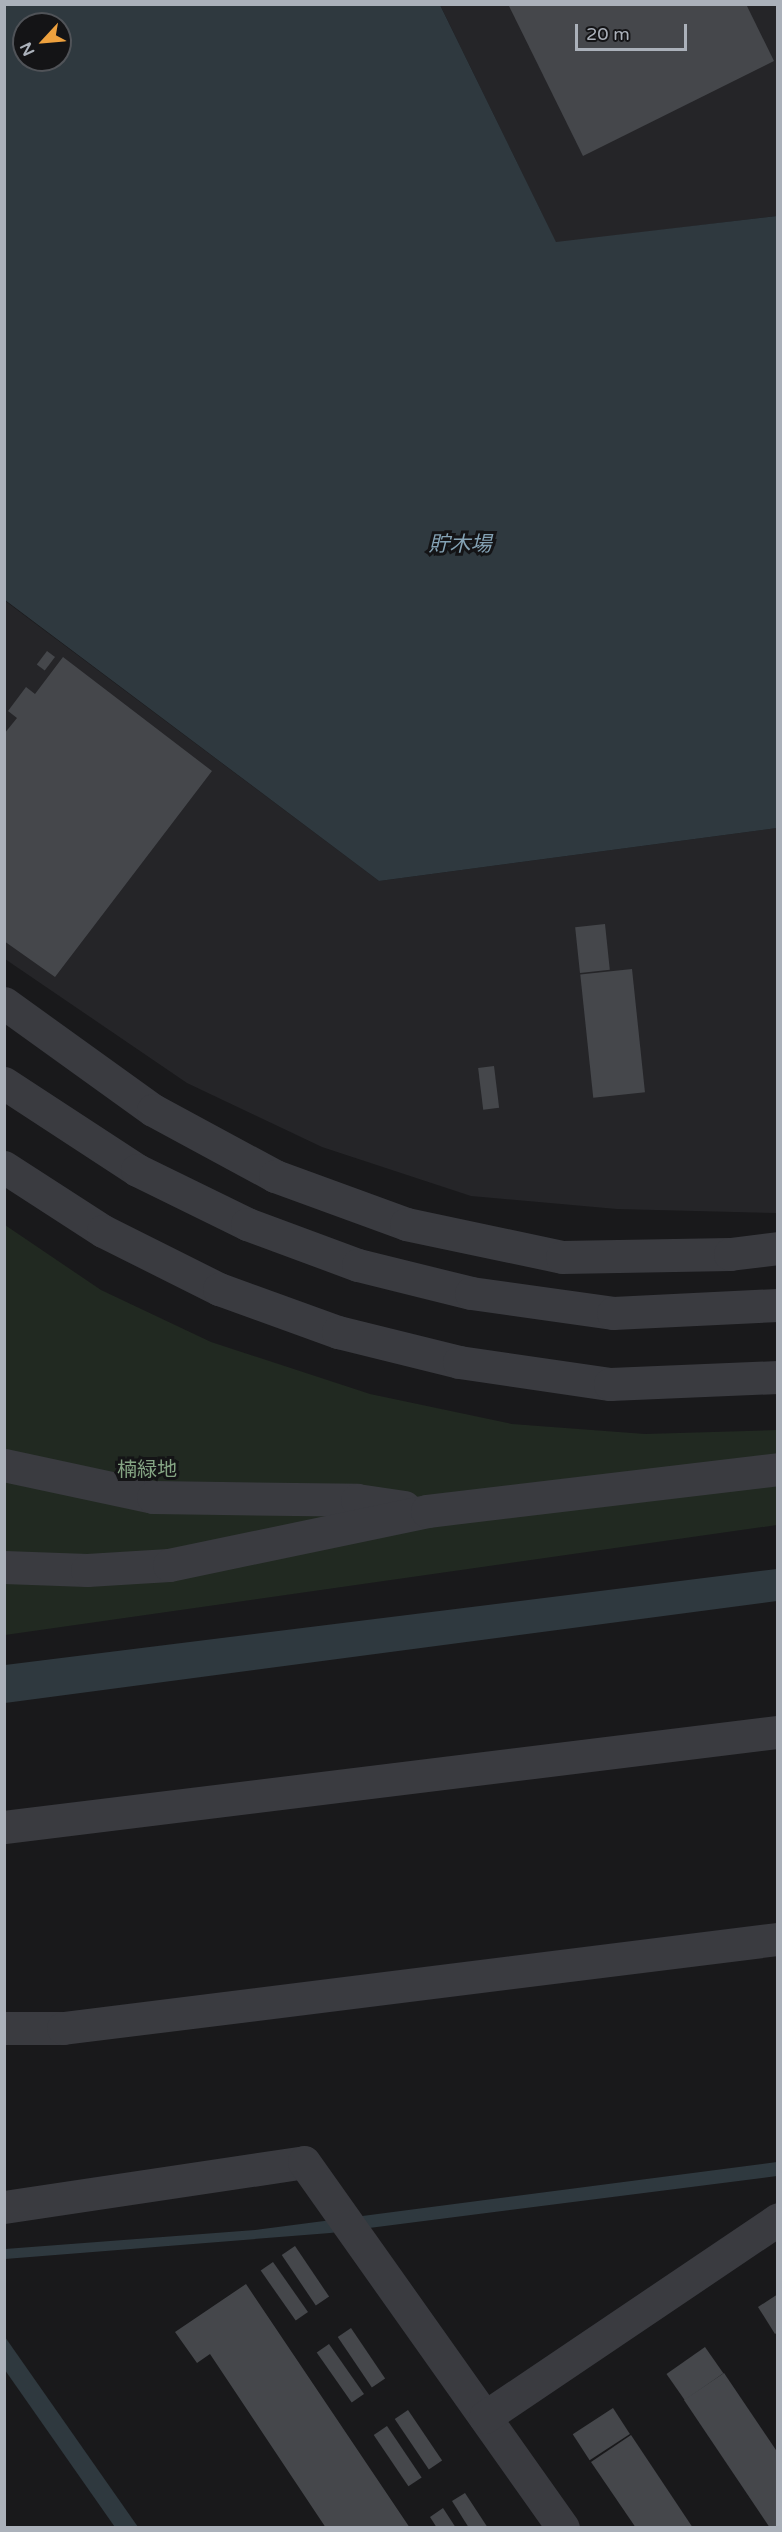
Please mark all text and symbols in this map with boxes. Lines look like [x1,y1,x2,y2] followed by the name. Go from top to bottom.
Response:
[12,12,72,72] north arrow
[578,12,690,50] scale bar
[586,23,630,45] text: 20 m
[16,39,39,59] text: N
[429,532,491,558] water label: 貯木場
[117,1458,177,1482] park label: 楠緑地

